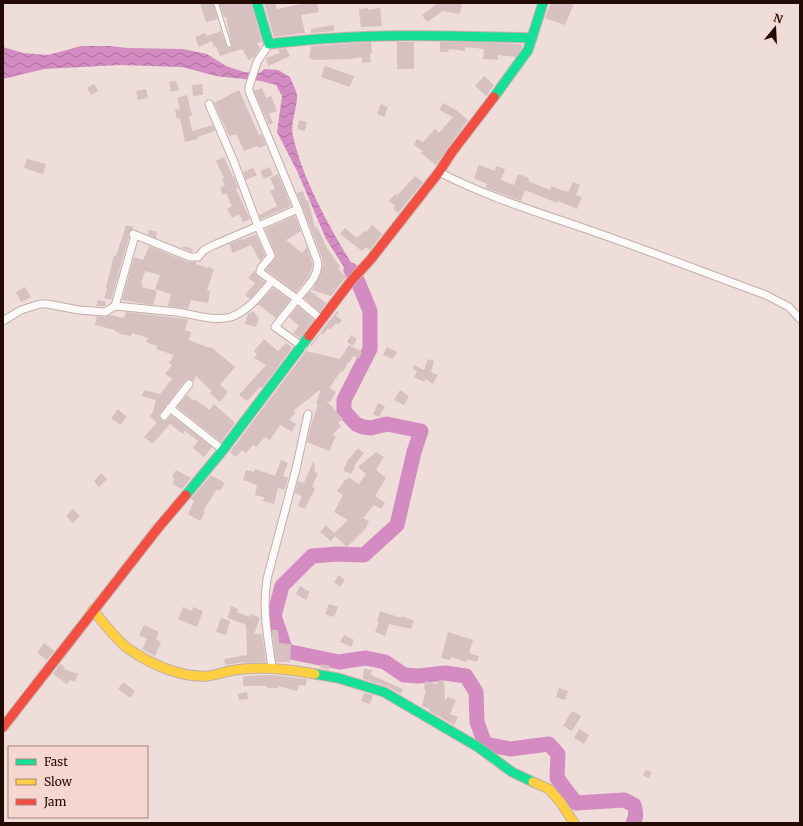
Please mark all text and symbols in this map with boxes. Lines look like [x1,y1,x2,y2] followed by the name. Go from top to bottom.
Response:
[755,8,795,48] north arrow
[772,10,785,27] text: N
[8,746,148,818] legend
[44,754,68,769] text: Fast
[44,774,73,789] text: Slow
[43,794,67,809] text: Jam

